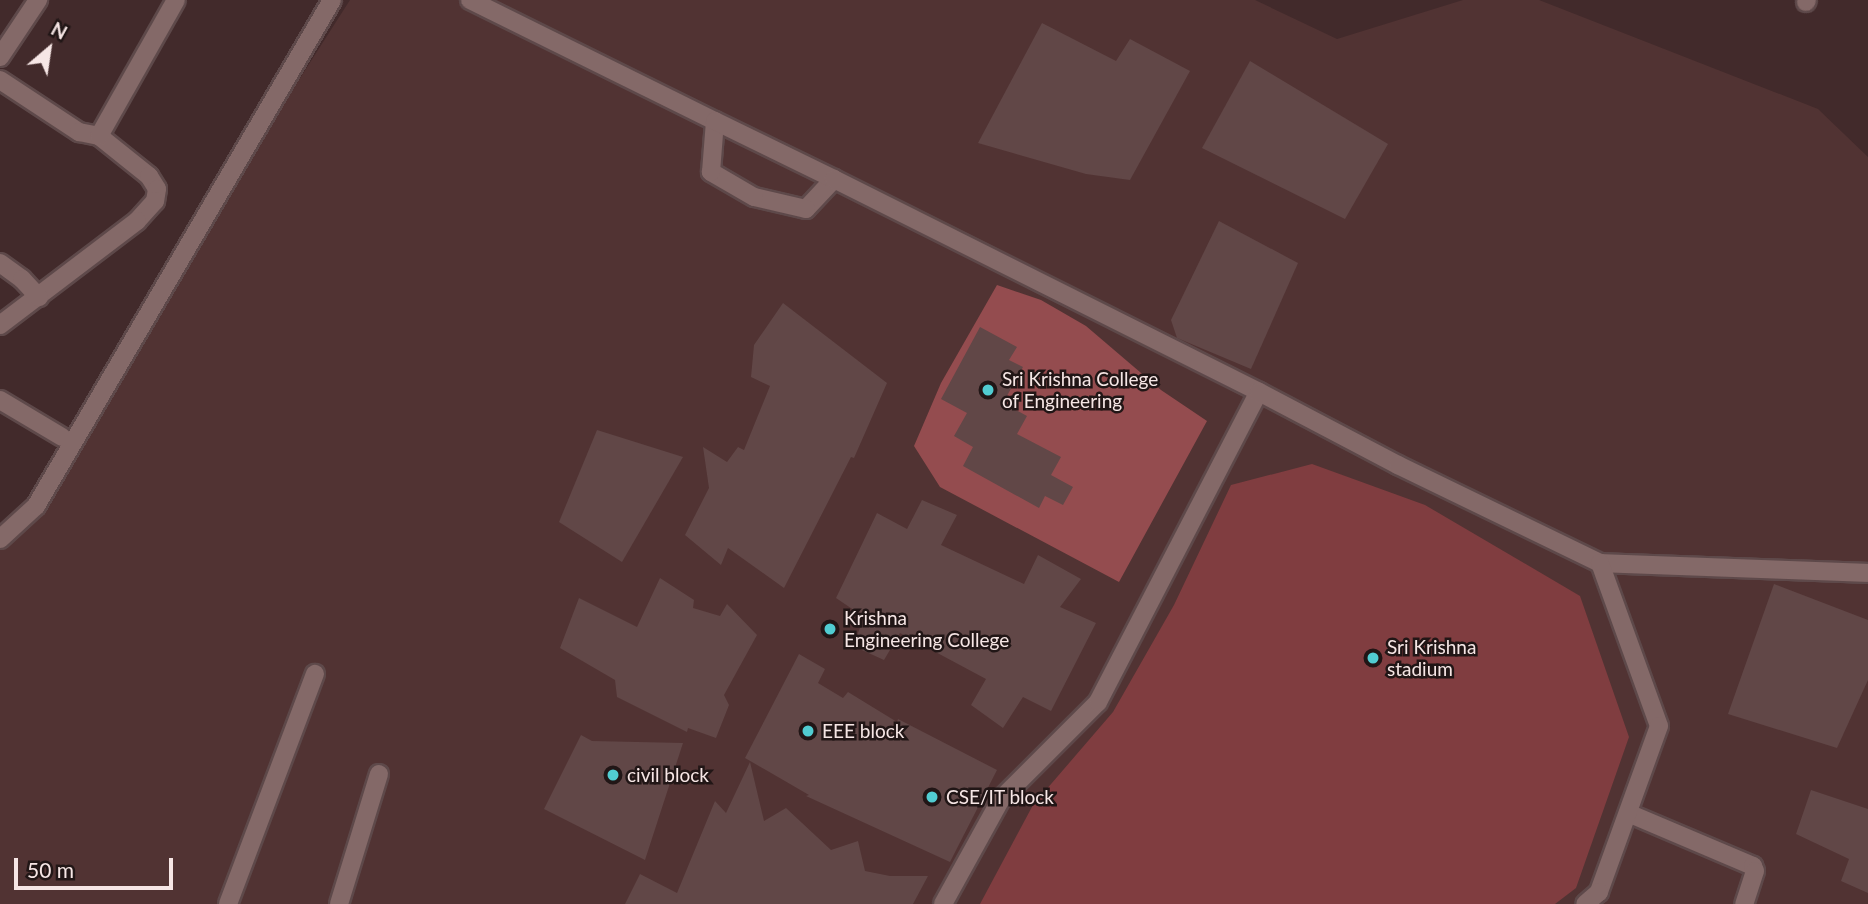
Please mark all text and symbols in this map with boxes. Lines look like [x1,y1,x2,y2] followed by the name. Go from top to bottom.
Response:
[14,14,84,84] north arrow
[47,17,71,44] text: N
[1002,368,1158,412] place label: Sri Krishna College of Engineering
[980,382,996,398] marker: Sri Krishna College of Engineering
[844,607,1009,651] place label: Krishna Engineering College
[822,621,838,637] marker: Krishna Engineering College
[1387,636,1476,680] place label: Sri Krishna stadium
[1365,650,1381,666] marker: Sri Krishna stadium
[822,720,904,742] place label: EEE block
[800,723,816,739] marker: EEE block
[627,764,709,786] place label: civil block
[605,767,621,783] marker: civil block
[946,786,1055,808] place label: CSE/IT block
[924,789,940,805] marker: CSE/IT block
[18,844,177,888] scale bar
[27,857,74,882] text: 50 m

